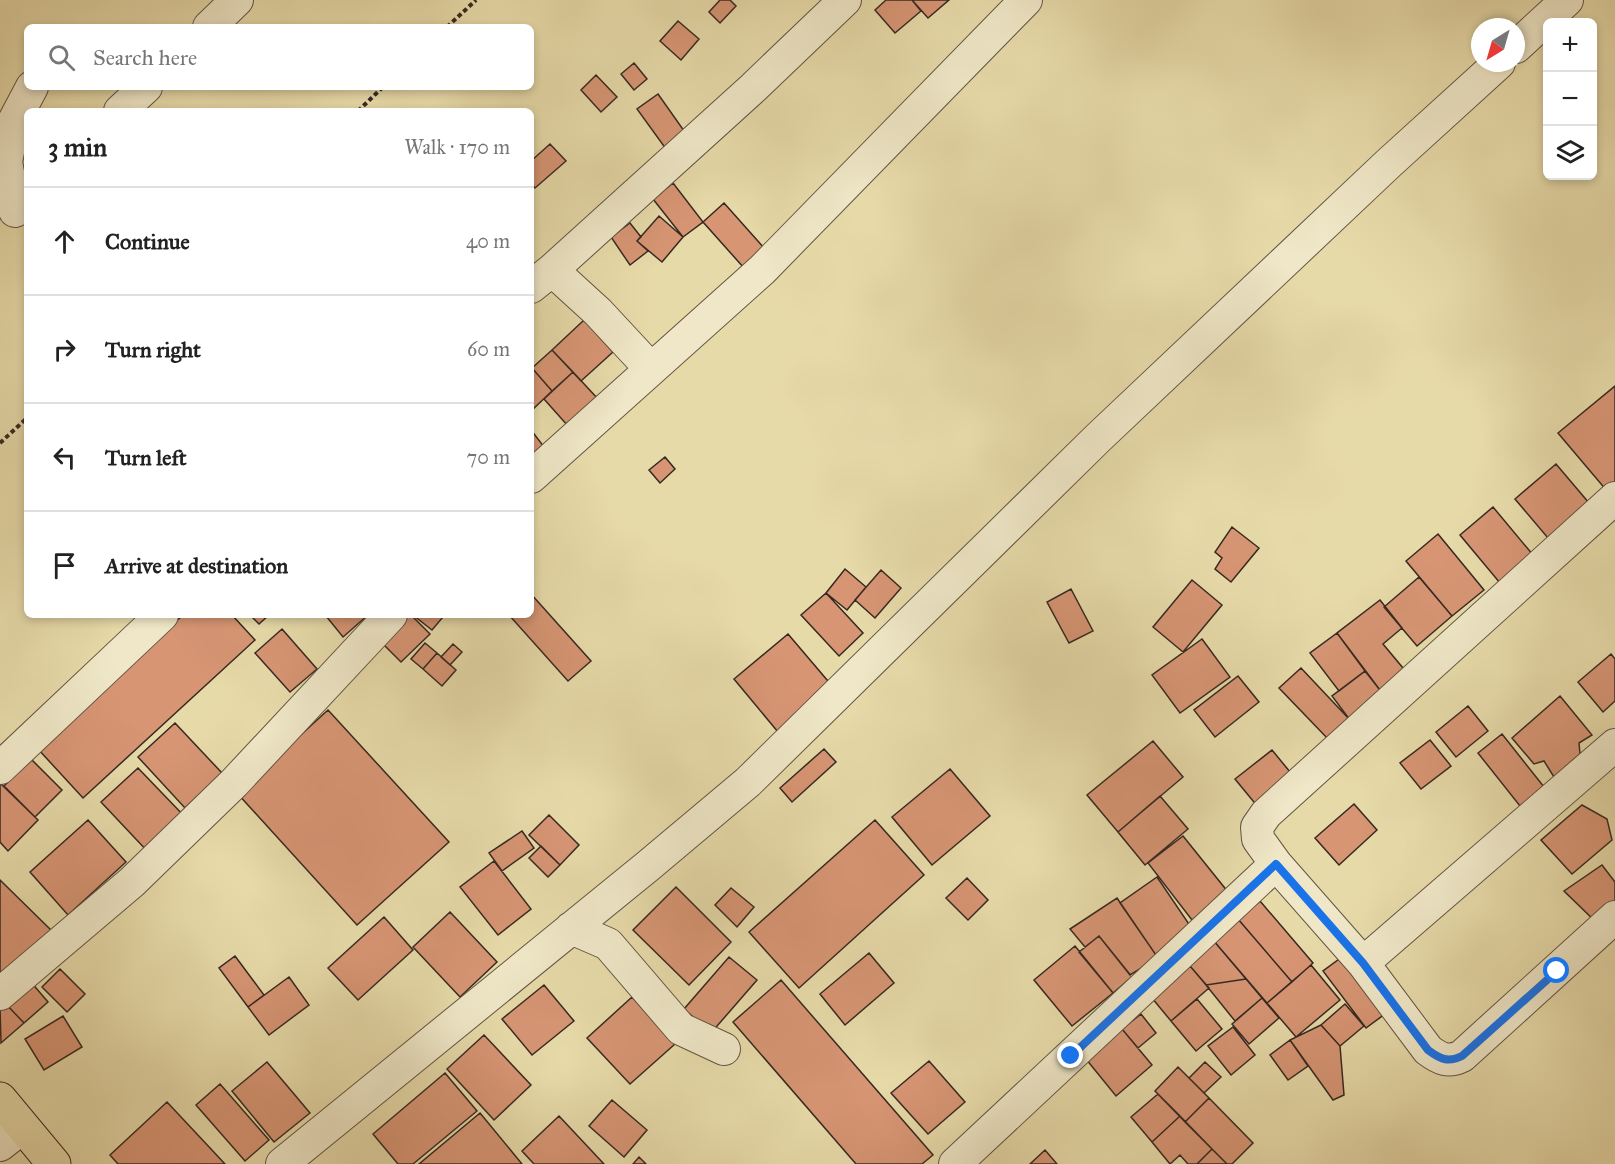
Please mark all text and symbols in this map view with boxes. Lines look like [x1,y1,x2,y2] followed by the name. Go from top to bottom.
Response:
[1471,18,1525,72] north arrow
[1543,18,1597,180] map controls
[1543,18,1597,72] button: +
[24,24,534,90] search box
[45,41,78,74] icon: search
[93,44,197,71] text: Search here
[1543,72,1597,126] button: −
[1543,126,1597,180] button: layers
[48,131,107,163] text: 3 min
[405,135,510,159] text: Walk · 170 m
[48,225,81,258] icon: ahead
[105,228,190,255] text: Continue
[466,229,510,253] text: 40 m
[48,333,81,366] icon: right
[105,336,201,363] text: Turn right
[467,337,510,361] text: 60 m
[48,441,81,474] icon: left
[105,444,187,471] text: Turn left
[467,445,510,469] text: 70 m
[48,549,81,582] icon: arrive
[105,552,288,579] text: Arrive at destination
[1543,957,1569,983] route start
[1057,1042,1083,1068] route end

